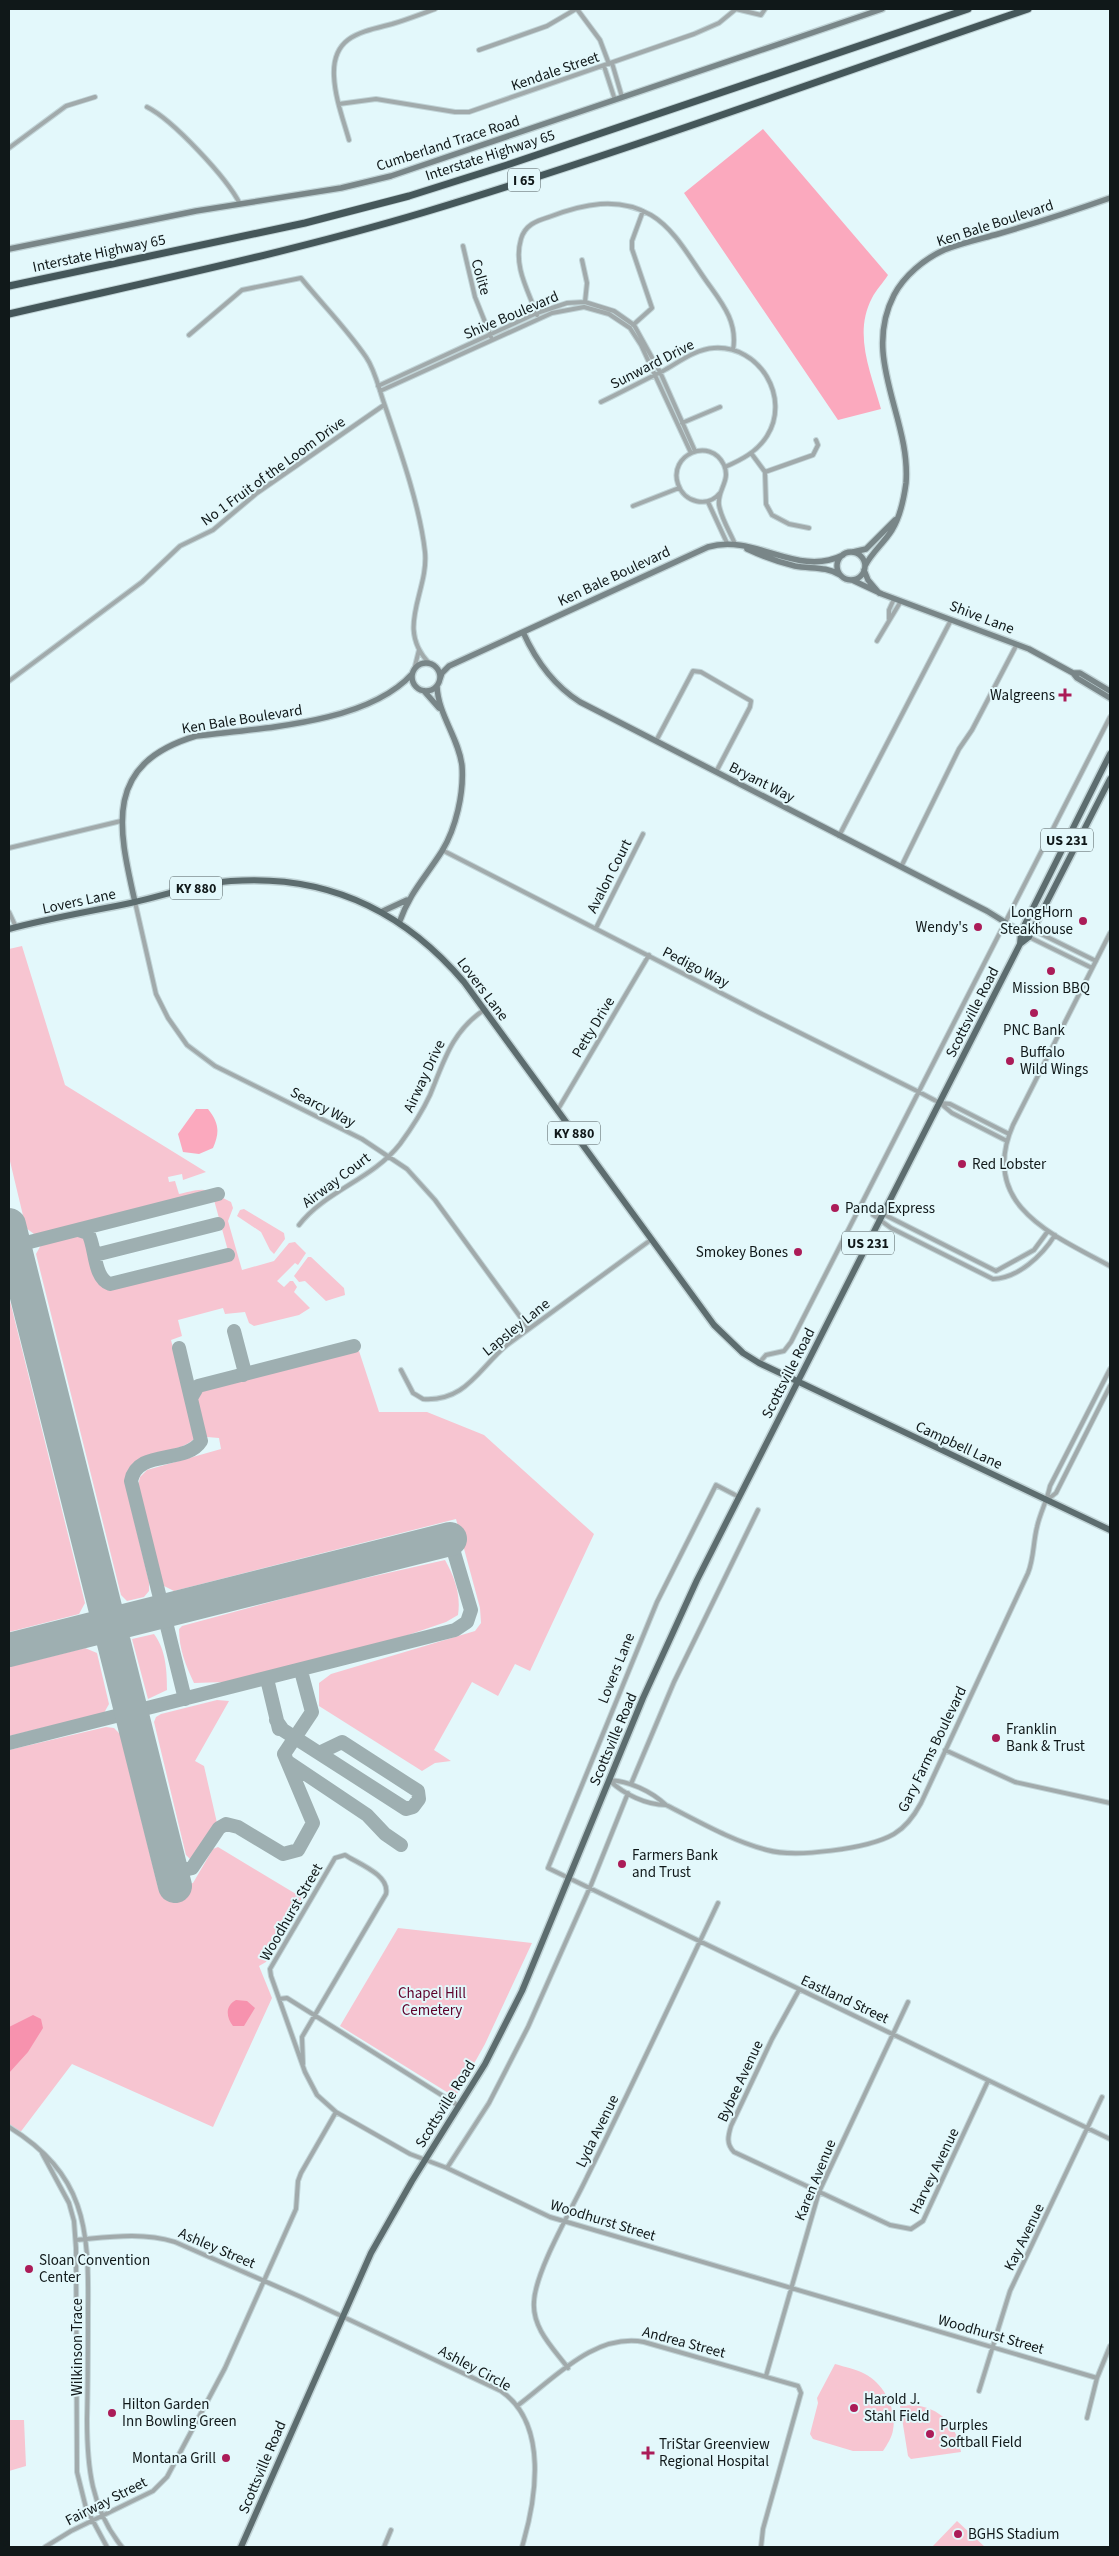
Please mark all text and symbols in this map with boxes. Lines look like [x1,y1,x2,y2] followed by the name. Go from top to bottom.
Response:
[508,47,602,96] street label: Kendale Street
[374,110,523,177] street label: Cumberland Trace Road
[423,125,558,186] street label: Interstate Highway 65
[508,168,540,192] road number: I 65
[934,195,1056,252] street label: Ken Bale Boulevard
[31,229,167,278] street label: Interstate Highway 65
[465,257,496,298] street label: Colite
[460,286,562,345] street label: Shive Boulevard
[607,334,698,395] street label: Sunward Drive
[197,412,350,531] street label: No 1 Fruit of the Loom Drive
[555,541,674,612] street label: Ken Bale Boulevard
[946,596,1017,639] street label: Shive Lane
[990,685,1055,706] place label: Walgreens
[1059,689,1071,701] marker: Walgreens
[180,700,304,739] street label: Ken Bale Boulevard
[725,757,798,808] street label: Bryant Way
[1041,828,1093,852] road number: US 231
[582,836,637,917] street label: Avalon Court
[170,876,222,900] road number: KY 880
[40,883,118,920] street label: Lovers Lane
[1000,902,1073,940] place label: LongHorn Steakhouse
[1077,915,1089,927] marker: LongHorn Steakhouse
[916,917,968,938] place label: Wendy's
[972,921,984,933] marker: Wendy's
[659,942,733,993] street label: Pedigo Way
[452,953,513,1025] street label: Lovers Lane
[941,963,1004,1061] street label: Scottsville Road
[1045,965,1057,977] marker: Mission BBQ
[1012,978,1090,999] place label: Mission BBQ
[567,993,620,1062] street label: Petty Drive
[1028,1007,1040,1019] marker: PNC Bank
[1003,1020,1065,1041] place label: PNC Bank
[398,1036,450,1116] street label: Airway Drive
[1020,1042,1088,1080] place label: Buffalo Wild Wings
[1004,1055,1016,1067] marker: Buffalo Wild Wings
[286,1082,359,1133] street label: Searcy Way
[548,1122,600,1144] road number: KY 880
[298,1148,375,1213] street label: Airway Court
[972,1154,1047,1175] place label: Red Lobster
[956,1158,968,1170] marker: Red Lobster
[845,1198,935,1219] place label: Panda Express
[829,1202,841,1214] marker: Panda Express
[842,1232,894,1254] road number: US 231
[696,1242,788,1263] place label: Smokey Bones
[792,1246,804,1258] marker: Smokey Bones
[478,1294,555,1361] street label: Lapsley Lane
[757,1324,820,1422] street label: Scottsville Road
[912,1416,1006,1475] street label: Campbell Lane
[593,1630,640,1707] street label: Lovers Lane
[893,1683,972,1816] street label: Gary Farms Boulevard
[584,1689,643,1789] street label: Scottsville Road
[1006,1719,1085,1757] place label: Franklin Bank & Trust
[990,1732,1002,1744] marker: Franklin Bank & Trust
[632,1845,719,1883] place label: Farmers Bank and Trust
[616,1858,628,1870] marker: Farmers Bank and Trust
[255,1860,328,1965] street label: Woodhurst Street
[797,1970,892,2029] street label: Eastland Street
[398,1983,466,2021] park label: Chapel Hill Cemetery
[712,2037,769,2126] street label: Bybee Avenue
[410,2057,481,2152] street label: Scottsville Road
[571,2091,624,2171] street label: Lyda Avenue
[904,2125,964,2218] street label: Harvey Avenue
[790,2136,841,2224] street label: Karen Avenue
[547,2194,658,2247] street label: Woodhurst Street
[999,2200,1050,2274] street label: Kay Avenue
[175,2223,259,2274] street label: Ashley Street
[39,2250,150,2288] place label: Sloan Convention Center
[23,2263,35,2275] marker: Sloan Convention Center
[67,2298,88,2396] street label: Wilkinson Trace
[935,2309,1046,2360] street label: Woodhurst Street
[640,2321,728,2364] street label: Andrea Street
[435,2340,515,2396] street label: Ashley Circle
[864,2389,930,2427] place label: Harold J. Stahl Field
[122,2394,237,2432] place label: Hilton Garden Inn Bowling Green
[848,2402,860,2414] marker: Harold J. Stahl Field
[106,2407,118,2419] marker: Hilton Garden Inn Bowling Green
[940,2415,1022,2453] place label: Purples Softball Field
[233,2417,292,2517] street label: Scottsville Road
[924,2428,936,2440] marker: Purples Softball Field
[659,2434,770,2472] place label: TriStar Greenview Regional Hospital
[641,2446,655,2460] marker: TriStar Greenview Regional Hospital
[132,2448,216,2469] place label: Montana Grill
[220,2452,232,2464] marker: Montana Grill
[62,2472,151,2531] street label: Fairway Street
[968,2524,1059,2545] place label: BGHS Stadium
[952,2528,964,2540] marker: BGHS Stadium

